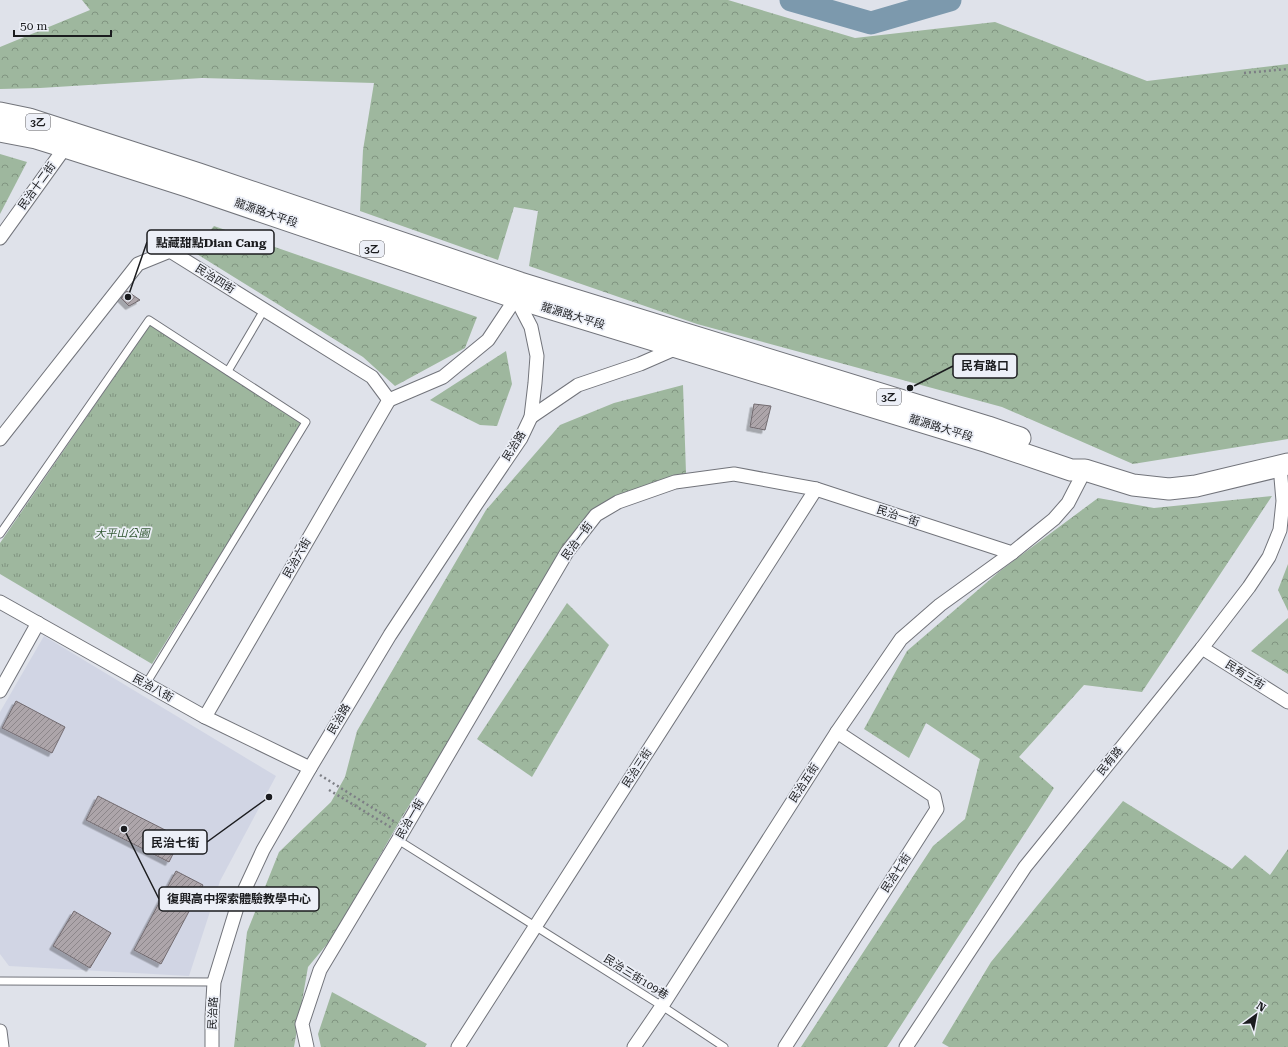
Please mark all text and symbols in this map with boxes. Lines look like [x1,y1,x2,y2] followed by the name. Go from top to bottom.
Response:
[14,12,111,38] scale bar
[20,19,47,33] text: 50 m
[26,114,50,130] road number: 3乙
[16,160,58,212] street label: 民治十二街
[233,196,299,230] street label: 龍源路大平段
[147,230,274,254] callout: 點藏甜點Dian Cang
[156,236,267,250] text: 點藏甜點Dian Cang
[360,241,384,257] road number: 3乙
[193,262,237,296] street label: 民治四街
[540,300,606,332] street label: 龍源路大平段
[953,354,1017,378] callout: 民有路口
[961,359,1009,373] text: 民有路口
[877,389,901,405] road number: 3乙
[908,412,974,444] street label: 龍源路大平段
[500,429,528,463] street label: 民治路
[875,503,921,529] street label: 民治一街
[559,519,595,563] street label: 民治一街
[95,527,151,540] park label: 大平山公園
[280,536,314,580] street label: 民治六街
[1223,658,1267,692] street label: 民有三街
[131,672,175,704] street label: 民治八街
[325,702,353,736] street label: 民治路
[1095,744,1125,778] street label: 民有路
[620,746,654,790] street label: 民治三街
[787,761,821,805] street label: 民治五街
[393,797,427,841] street label: 民治一街
[143,830,207,854] callout: 民治七街
[151,836,199,850] text: 民治七街
[879,851,913,895] street label: 民治七街
[159,887,319,911] callout: 復興高中探索體驗教學中心
[167,892,311,906] text: 復興高中探索體驗教學中心
[601,952,671,1002] street label: 民治三街109巷
[1236,995,1276,1035] north arrow
[206,996,220,1030] street label: 民治路
[1254,999,1269,1015] text: N

